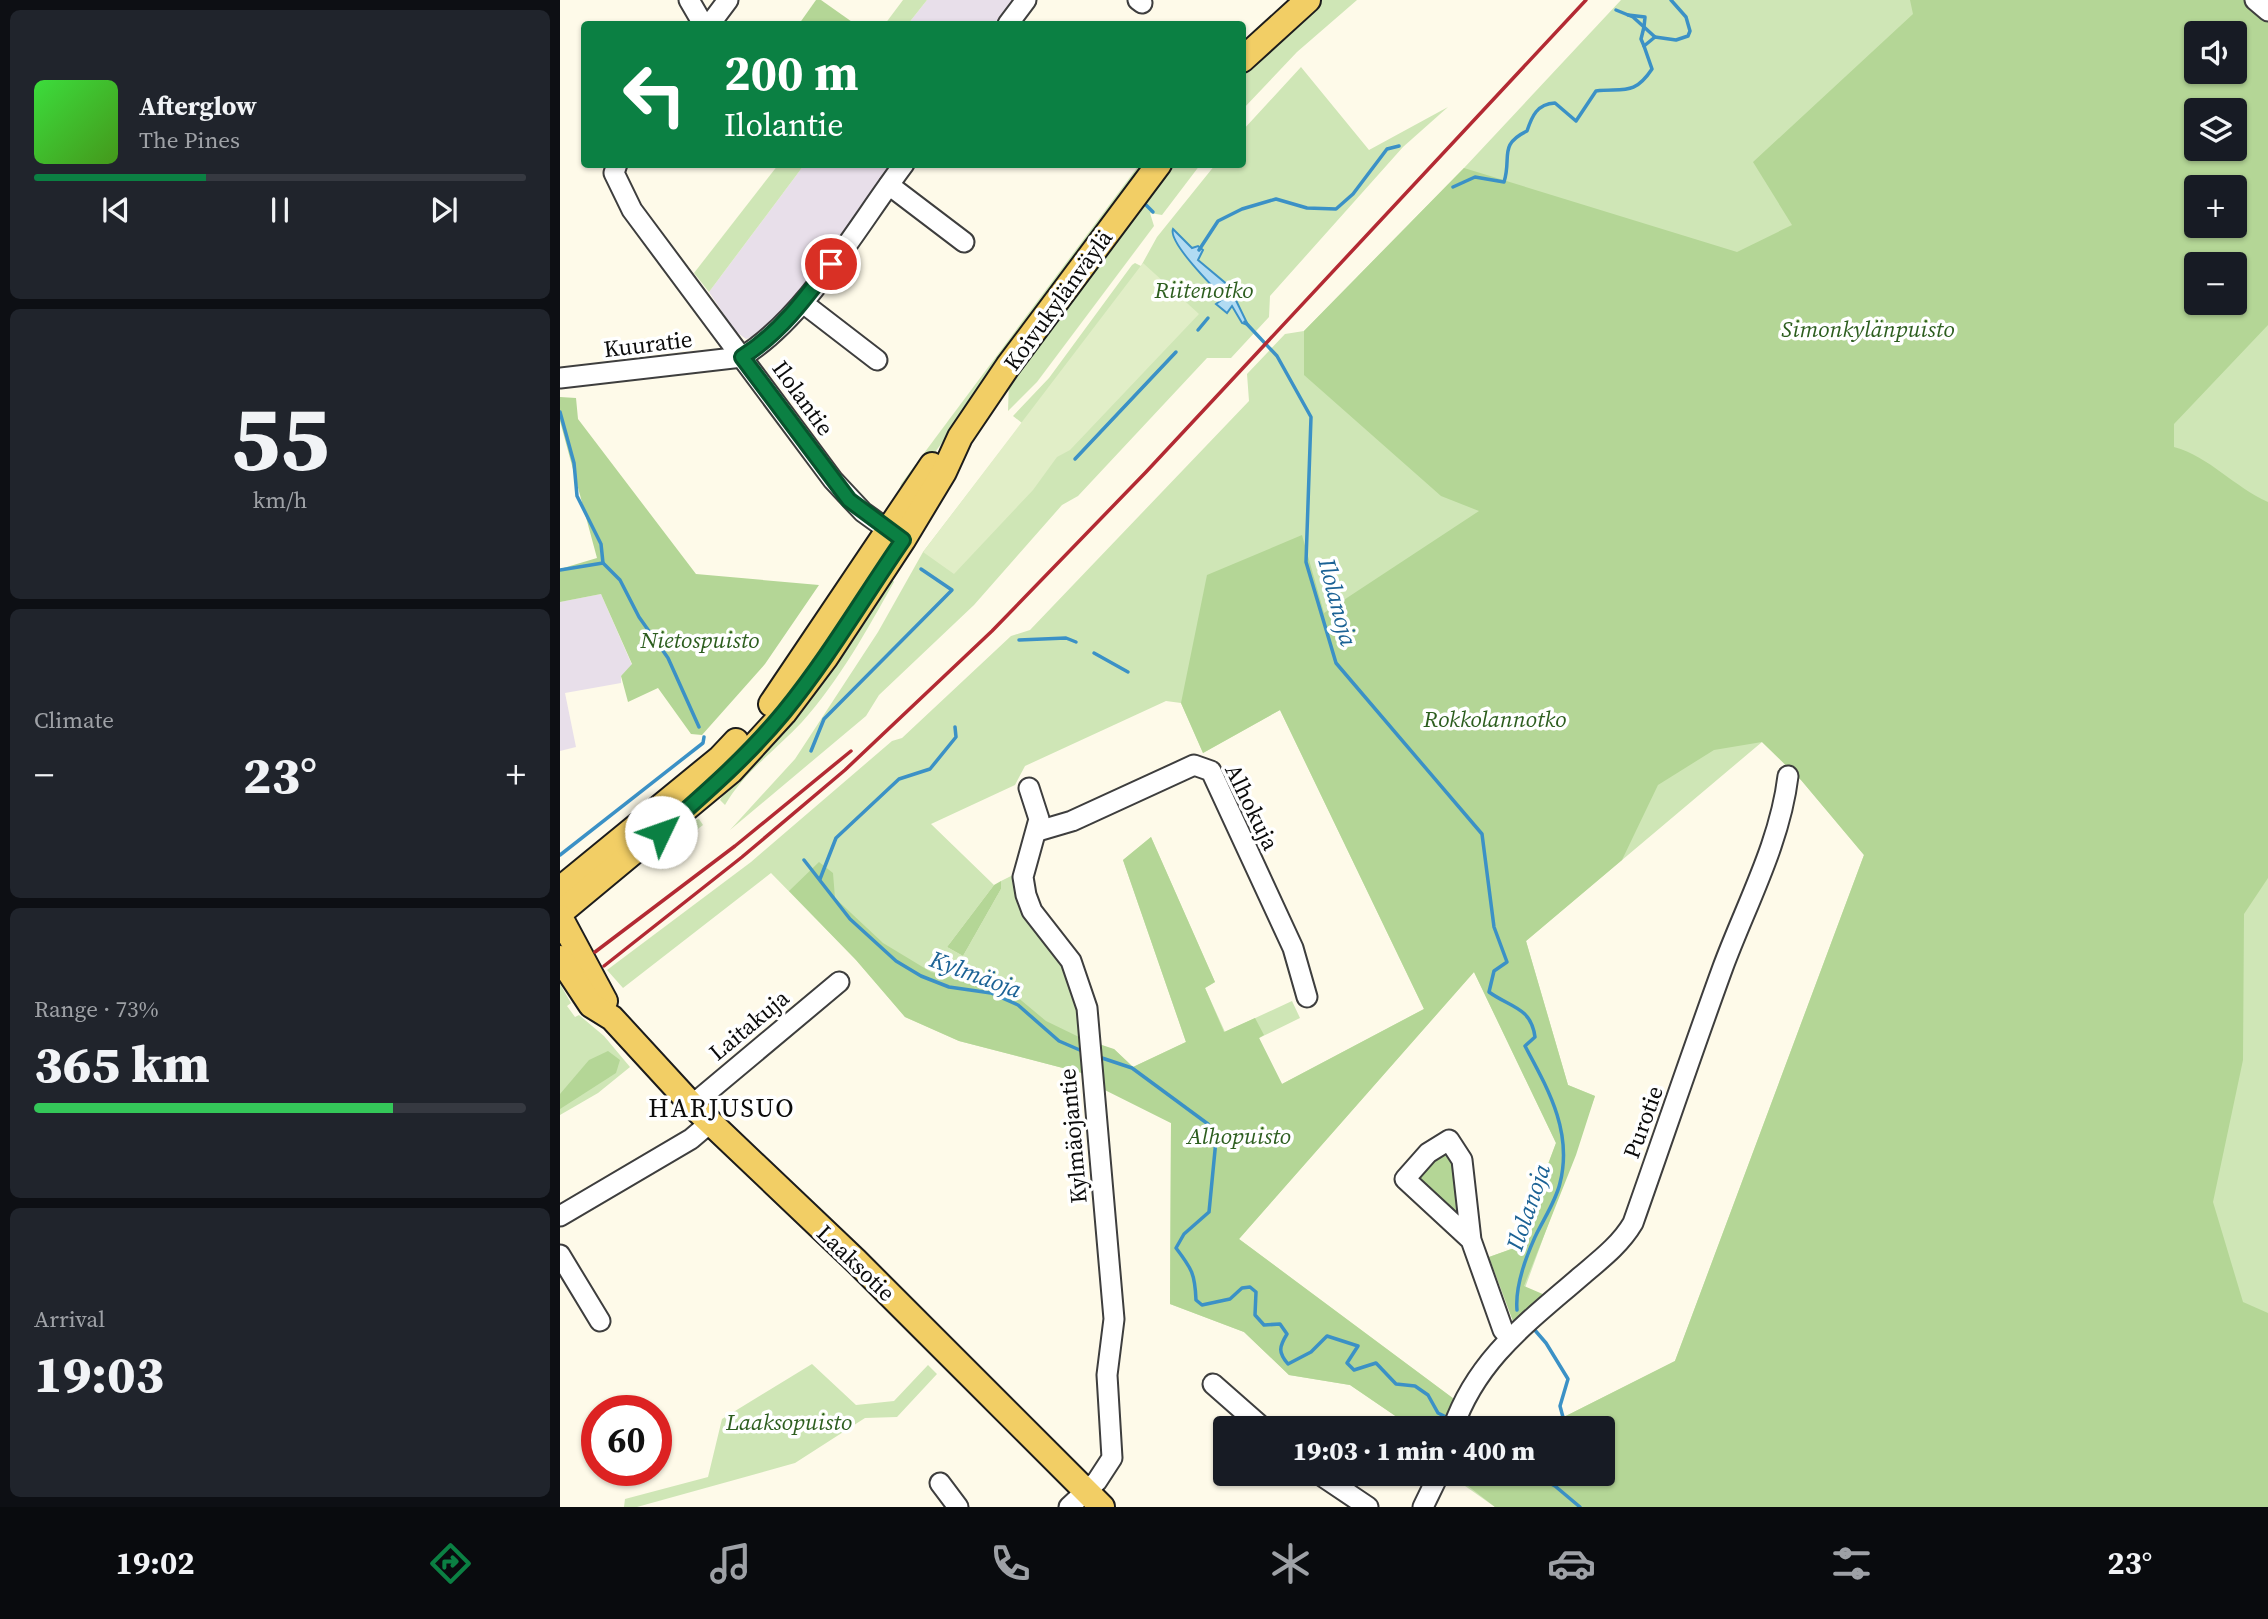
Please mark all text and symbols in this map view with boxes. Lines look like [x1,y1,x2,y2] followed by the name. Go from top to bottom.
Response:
[2184,21,2247,315] map controls
[2184,21,2247,84] button: sound
[724,39,859,106] text: 200 m
[609,49,700,140] icon: left
[139,88,257,124] text: Afterglow
[2184,98,2247,161] button: layers
[724,103,844,147] text: Ilolantie
[139,124,240,156] text: The Pines
[2184,175,2247,238] button: +
[97,191,135,229] icon: previous
[261,191,299,229] icon: pause
[425,191,463,229] icon: next
[996,223,1120,377] street label: Koivukylänväylä
[801,234,861,294] pin
[812,245,850,283] icon: arrive
[2184,252,2247,315] button: −
[1153,274,1254,306] park label: Riitenotko
[1781,313,1955,345] park label: Simonkylänpuisto
[602,323,694,365] street label: Kuuratie
[765,354,841,442] street label: Ilolantie
[231,376,329,500] text: 55
[253,484,307,516] text: km/h
[1310,553,1366,650] water label: Ilolanoja
[639,624,760,656] park label: Nietospuisto
[1423,703,1566,735] park label: Rokkolannotko
[34,704,114,736] text: Climate
[243,739,317,810] text: 23°
[34,749,54,801] text: −
[506,749,526,801] text: +
[1217,759,1287,856] street label: Alhokuja
[624,795,698,869] position arrow
[925,942,1027,1006] water label: Kylmäoja
[702,982,796,1068] street label: Laitakuja
[34,993,159,1025] text: Range · 73%
[34,1028,210,1099] text: 365 km
[1051,1067,1095,1205] street label: Kylmäojantie
[1615,1081,1671,1163] street label: Purotie
[648,1090,796,1126] district label: HARJUSUO
[1185,1120,1291,1152] park label: Alhopuisto
[1497,1159,1558,1256] water label: Ilolanoja
[810,1217,902,1309] street label: Laaksotie
[34,1303,105,1335] text: Arrival
[34,1338,164,1409] text: 19:03
[581,1395,672,1486] speed limit sign: 60
[725,1406,852,1438] park label: Laaksopuisto
[1293,1433,1535,1469] text: 19:03 · 1 min · 400 m
[426,1539,475,1588] icon: directions
[706,1539,755,1588] icon: music
[986,1539,1035,1588] icon: phone
[1266,1539,1315,1588] icon: climate
[1547,1539,1596,1588] icon: car
[1827,1539,1876,1588] icon: filters
[116,1541,195,1585] text: 19:02
[2107,1541,2152,1585] text: 23°

